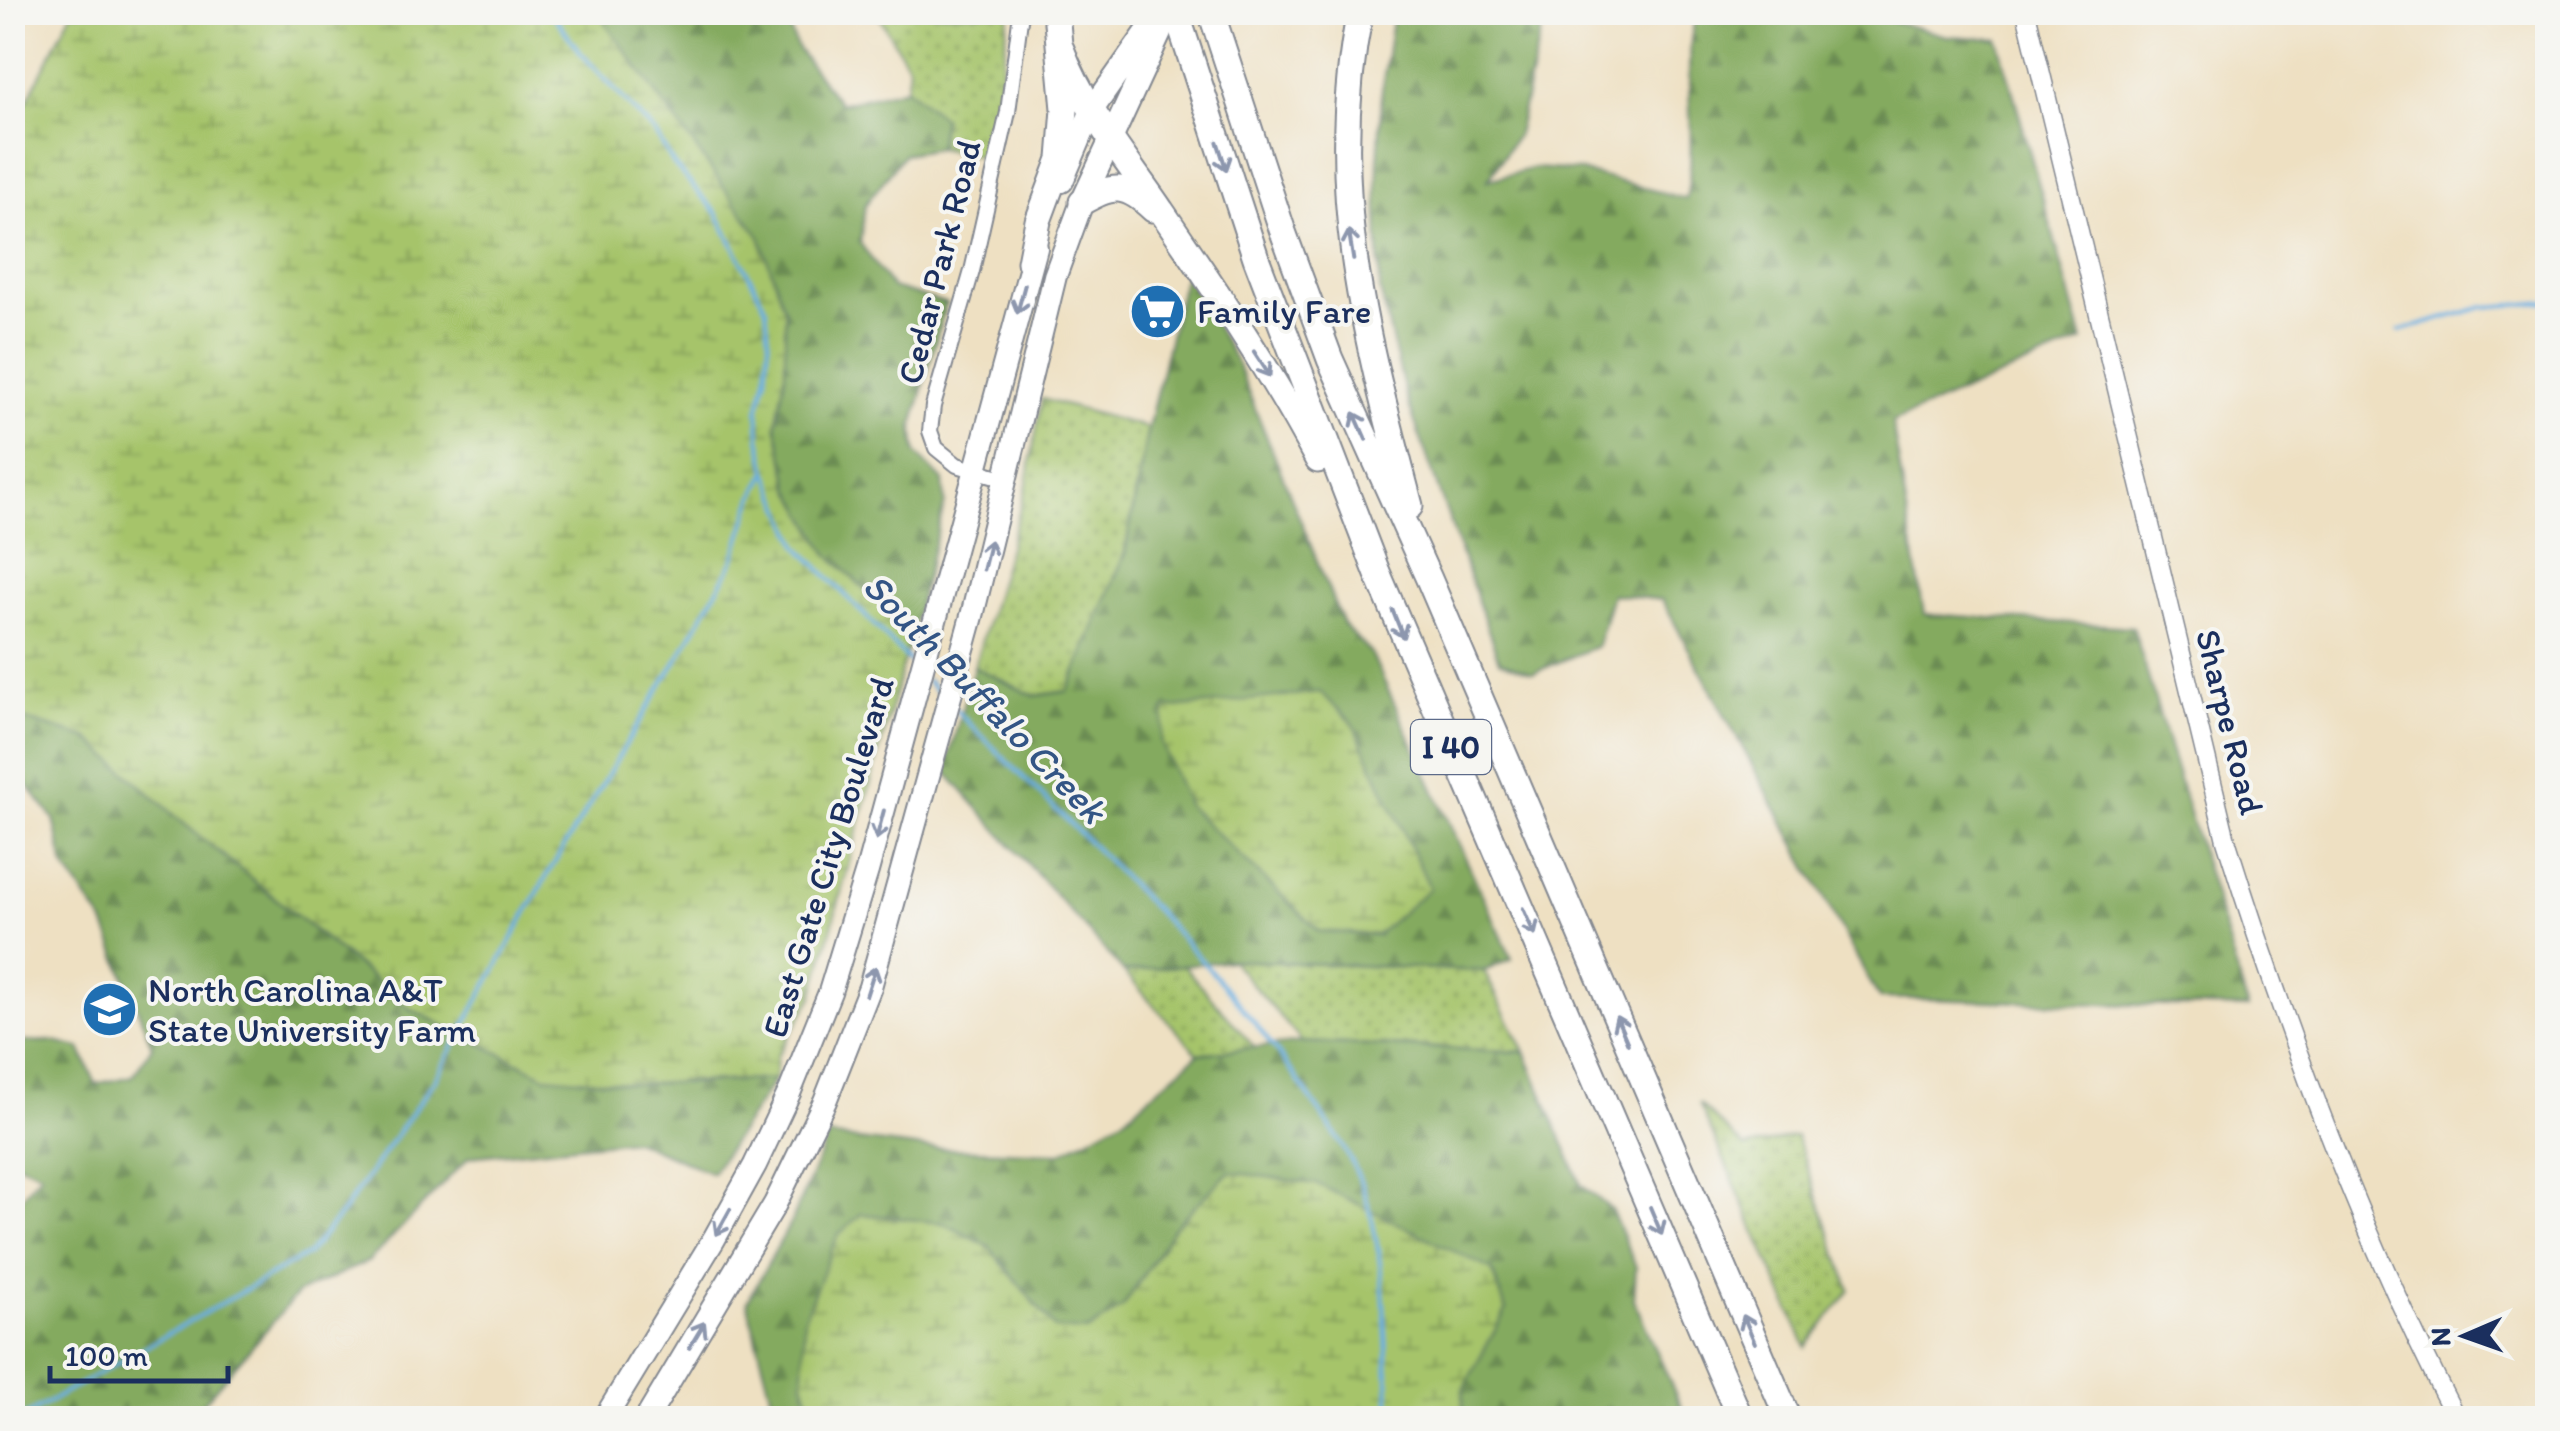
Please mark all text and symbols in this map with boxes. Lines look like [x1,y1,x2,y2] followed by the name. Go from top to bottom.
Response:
[888,135,990,388] street label: Cedar Park Road
[1214,140,1232,172] one-way arrow
[1342,230,1360,262] one-way arrow
[1128,281,1188,341] supermarket icon: Family Fare
[1010,283,1029,314] one-way arrow
[1197,290,1371,332] place label: Family Fare
[1251,349,1272,378] one-way arrow
[1350,411,1368,442] one-way arrow
[979,540,998,571] one-way arrow
[854,563,1118,835] water label: South Buffalo Creek
[1390,608,1408,639] one-way arrow
[2187,625,2273,819] street label: Sharpe Road
[753,672,903,1042] street label: East Gate City Boulevard
[1411,720,1491,774] road number: I 40
[870,809,888,840] one-way arrow
[1521,906,1539,937] one-way arrow
[864,966,882,998] one-way arrow
[148,969,476,1051] place label: North Carolina A&T State University Farm
[79,980,139,1040] school or university icon: North Carolina A&T State University Farm
[1611,1015,1629,1046] one-way arrow
[1648,1205,1666,1235] one-way arrow
[713,1207,733,1237] one-way arrow
[2415,1286,2515,1386] north arrow
[1739,1314,1757,1345] one-way arrow
[50,1321,228,1383] scale bar
[687,1321,707,1350] one-way arrow
[2423,1327,2457,1347] text: N
[65,1337,148,1374] text: 100 m

